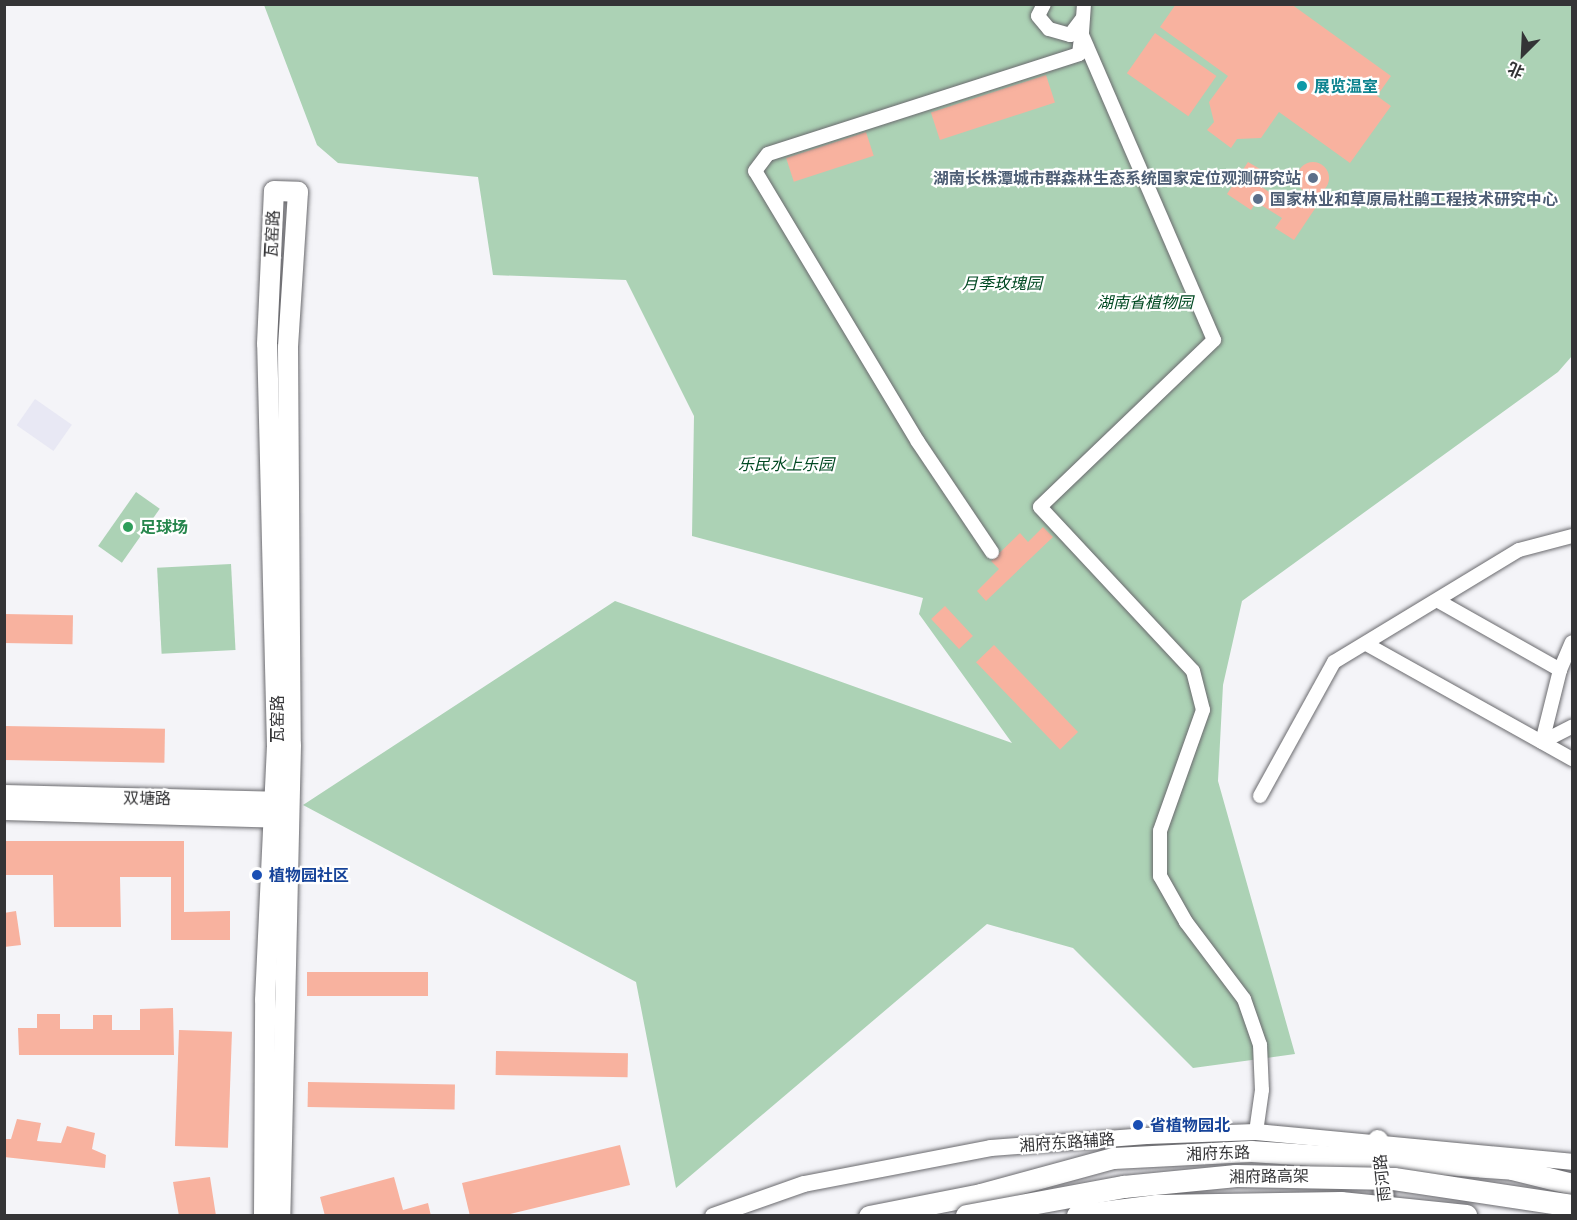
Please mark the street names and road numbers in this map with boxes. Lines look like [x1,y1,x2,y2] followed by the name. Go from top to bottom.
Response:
[261,210,283,258] street label: 瓦窑路
[267,695,287,743] street label: 瓦窑路
[123,788,171,808] street label: 双塘路
[1018,1129,1116,1155] street label: 湘府东路辅路
[1186,1142,1250,1164] street label: 湘府东路
[1370,1153,1394,1203] street label: 雨河路
[1229,1166,1309,1186] street label: 湘府路高架

